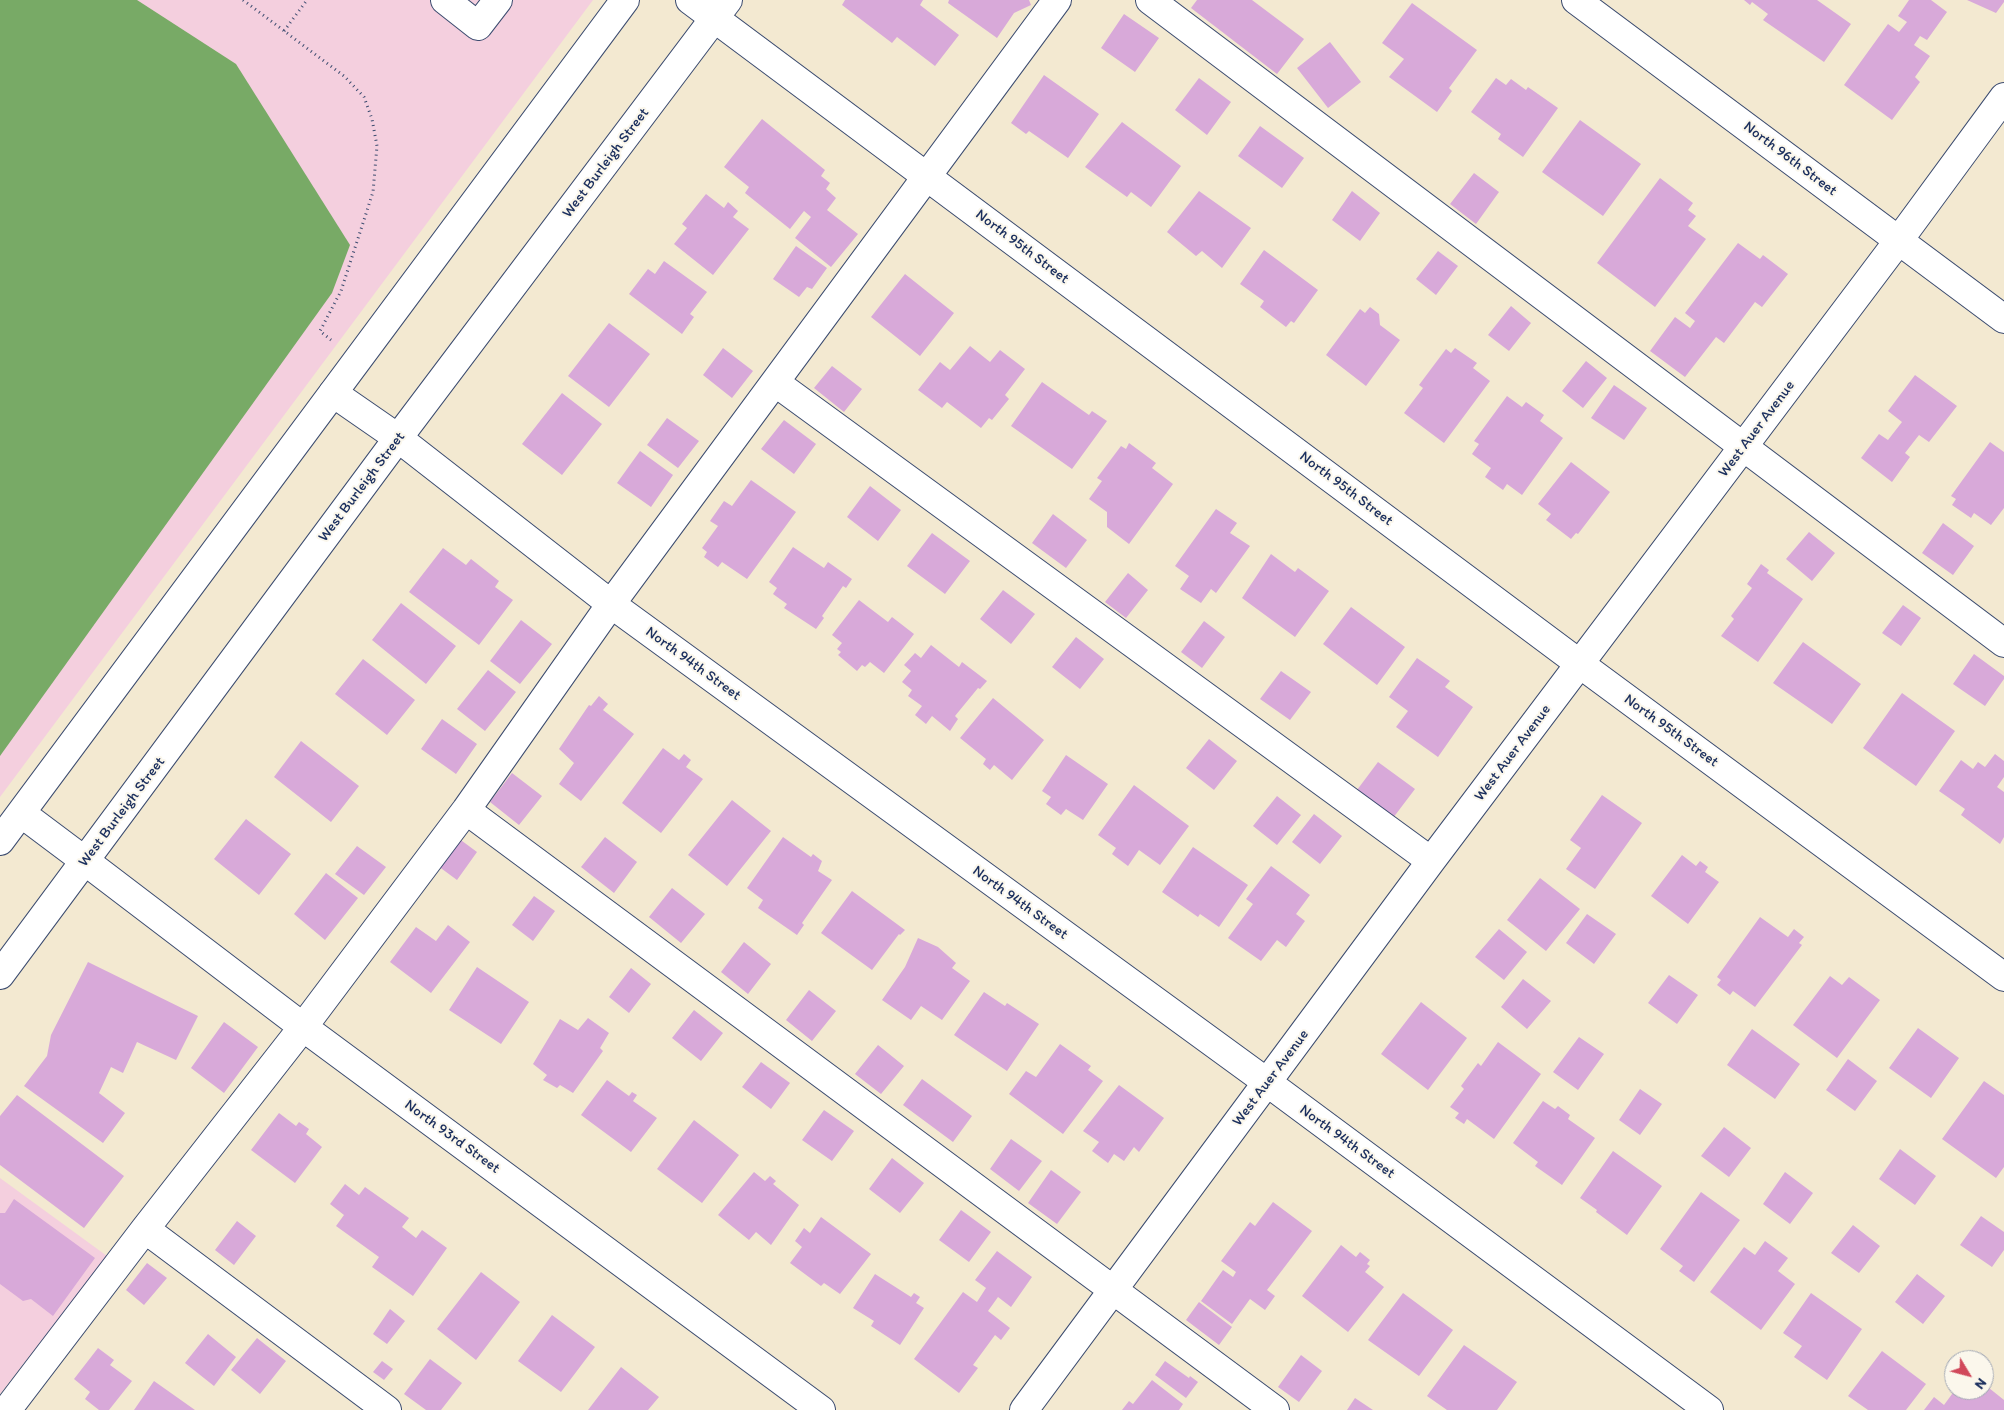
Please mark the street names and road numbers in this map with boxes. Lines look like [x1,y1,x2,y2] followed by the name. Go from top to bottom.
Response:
[559,104,653,222] street label: West Burleigh Street
[1740,118,1840,200] street label: North 96th Street
[972,206,1072,288] street label: North 95th Street
[1715,377,1799,481] street label: West Auer Avenue
[315,428,409,546] street label: West Burleigh Street
[1296,448,1396,530] street label: North 95th Street
[642,623,744,705] street label: North 94th Street
[1620,691,1722,771] street label: North 95th Street
[1471,701,1555,805] street label: West Auer Avenue
[75,753,169,871] street label: West Burleigh Street
[969,862,1071,944] street label: North 94th Street
[1229,1026,1313,1130] street label: West Auer Avenue
[401,1096,503,1178] street label: North 93rd Street
[1296,1101,1398,1183] street label: North 94th Street

